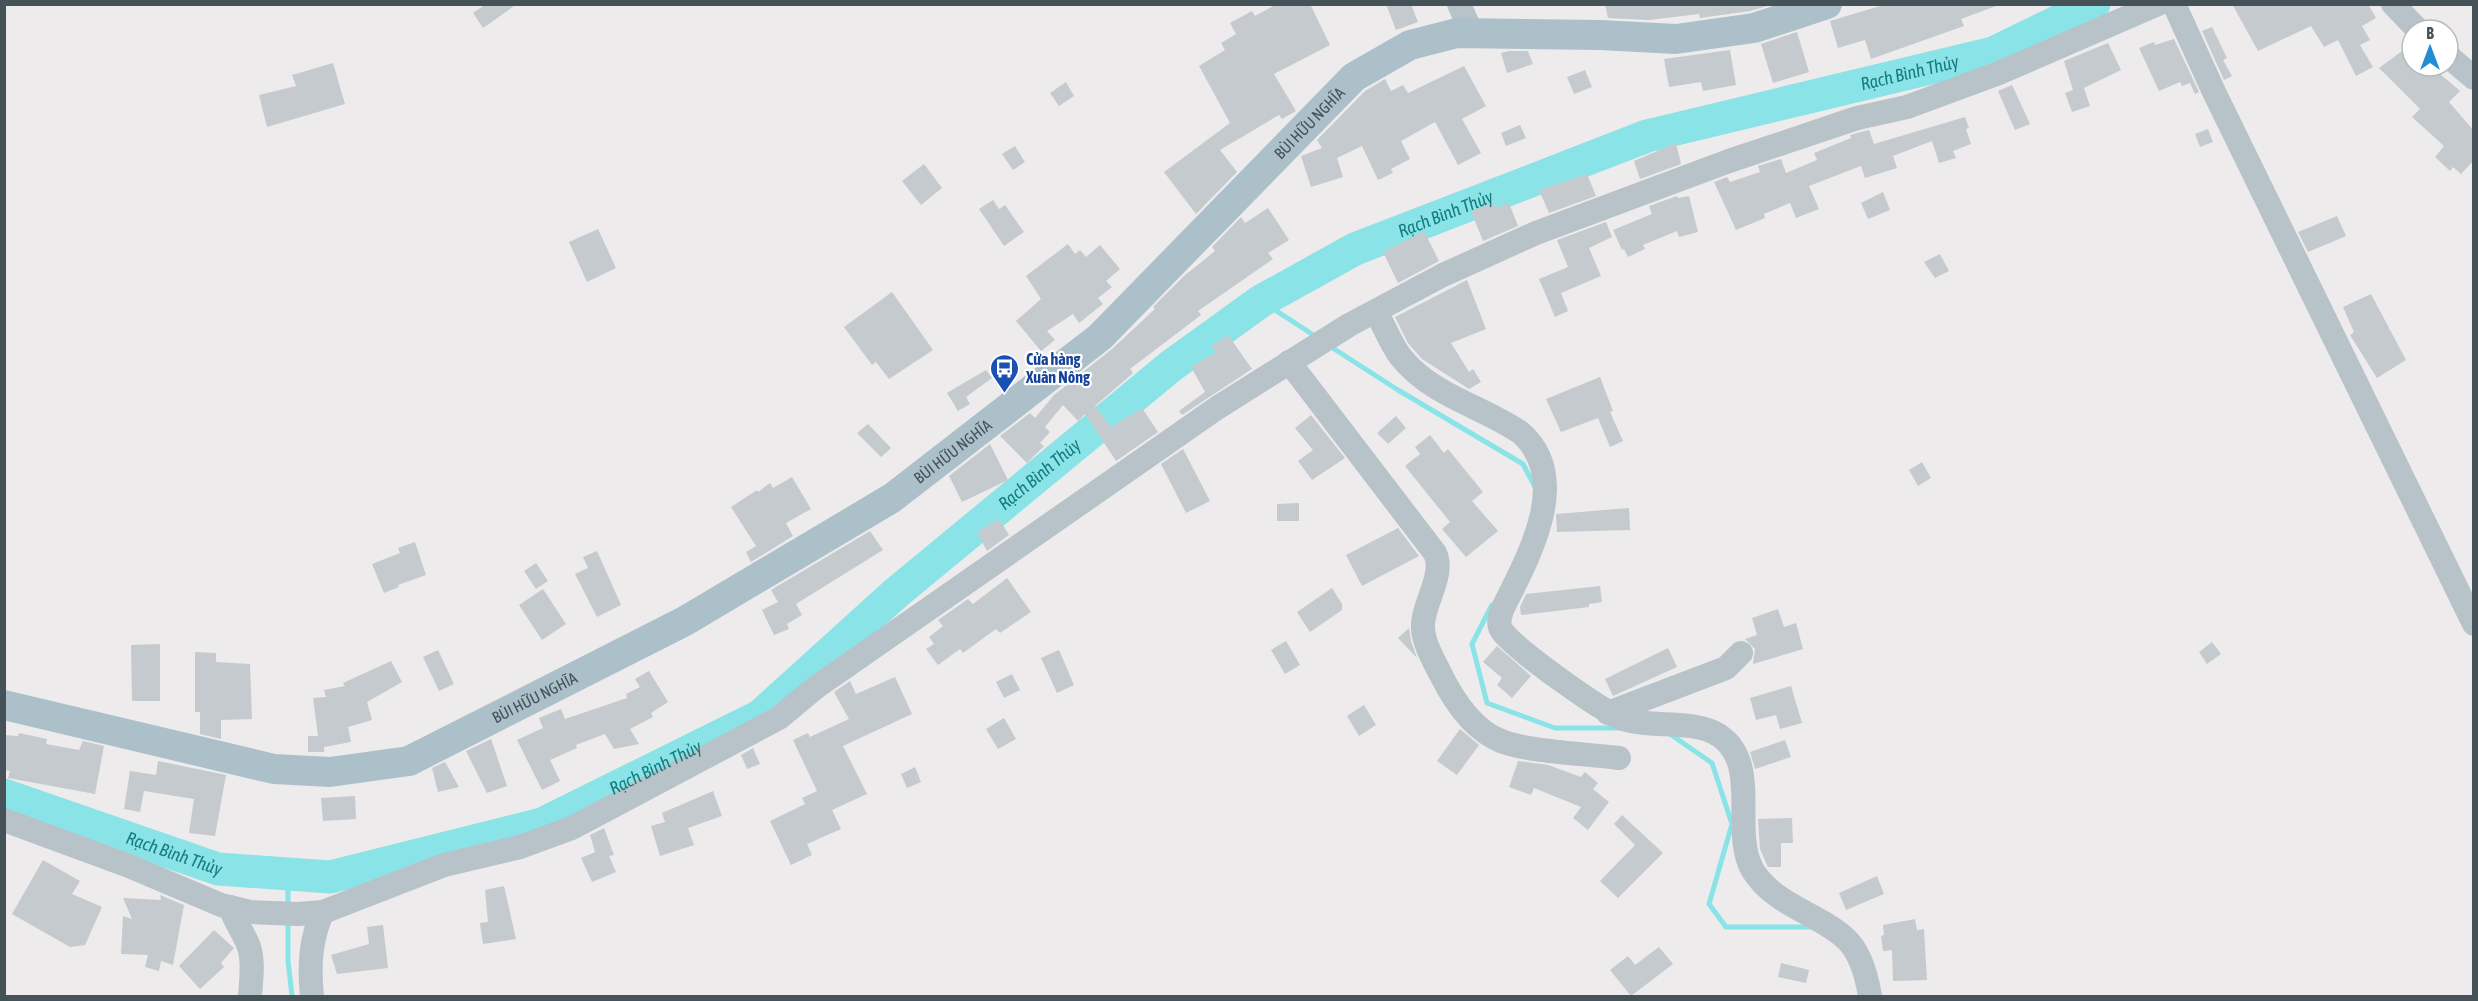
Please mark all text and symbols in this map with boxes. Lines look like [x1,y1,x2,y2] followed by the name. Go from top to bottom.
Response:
[2400,18,2460,78] north arrow
[2426,24,2434,42] text: B
[1858,50,1961,94] water label: Rạch Bình Thủy
[1270,83,1348,162] street label: BÙI HỮU NGHĨA
[1395,185,1496,241] water label: Rạch Bình Thủy
[1025,350,1090,386] place label: Cửa hàng Xuân Nông
[989,352,1021,394] bus stop icon: Cửa hàng Xuân Nông
[910,416,995,487] street label: BÙI HỮU NGHĨA
[994,434,1085,514] water label: Rạch Bình Thủy
[489,668,580,726] street label: BÙI HỮU NGHĨA
[606,735,705,799] water label: Rạch Bình Thủy
[123,827,226,880] water label: Rạch Bình Thủy

